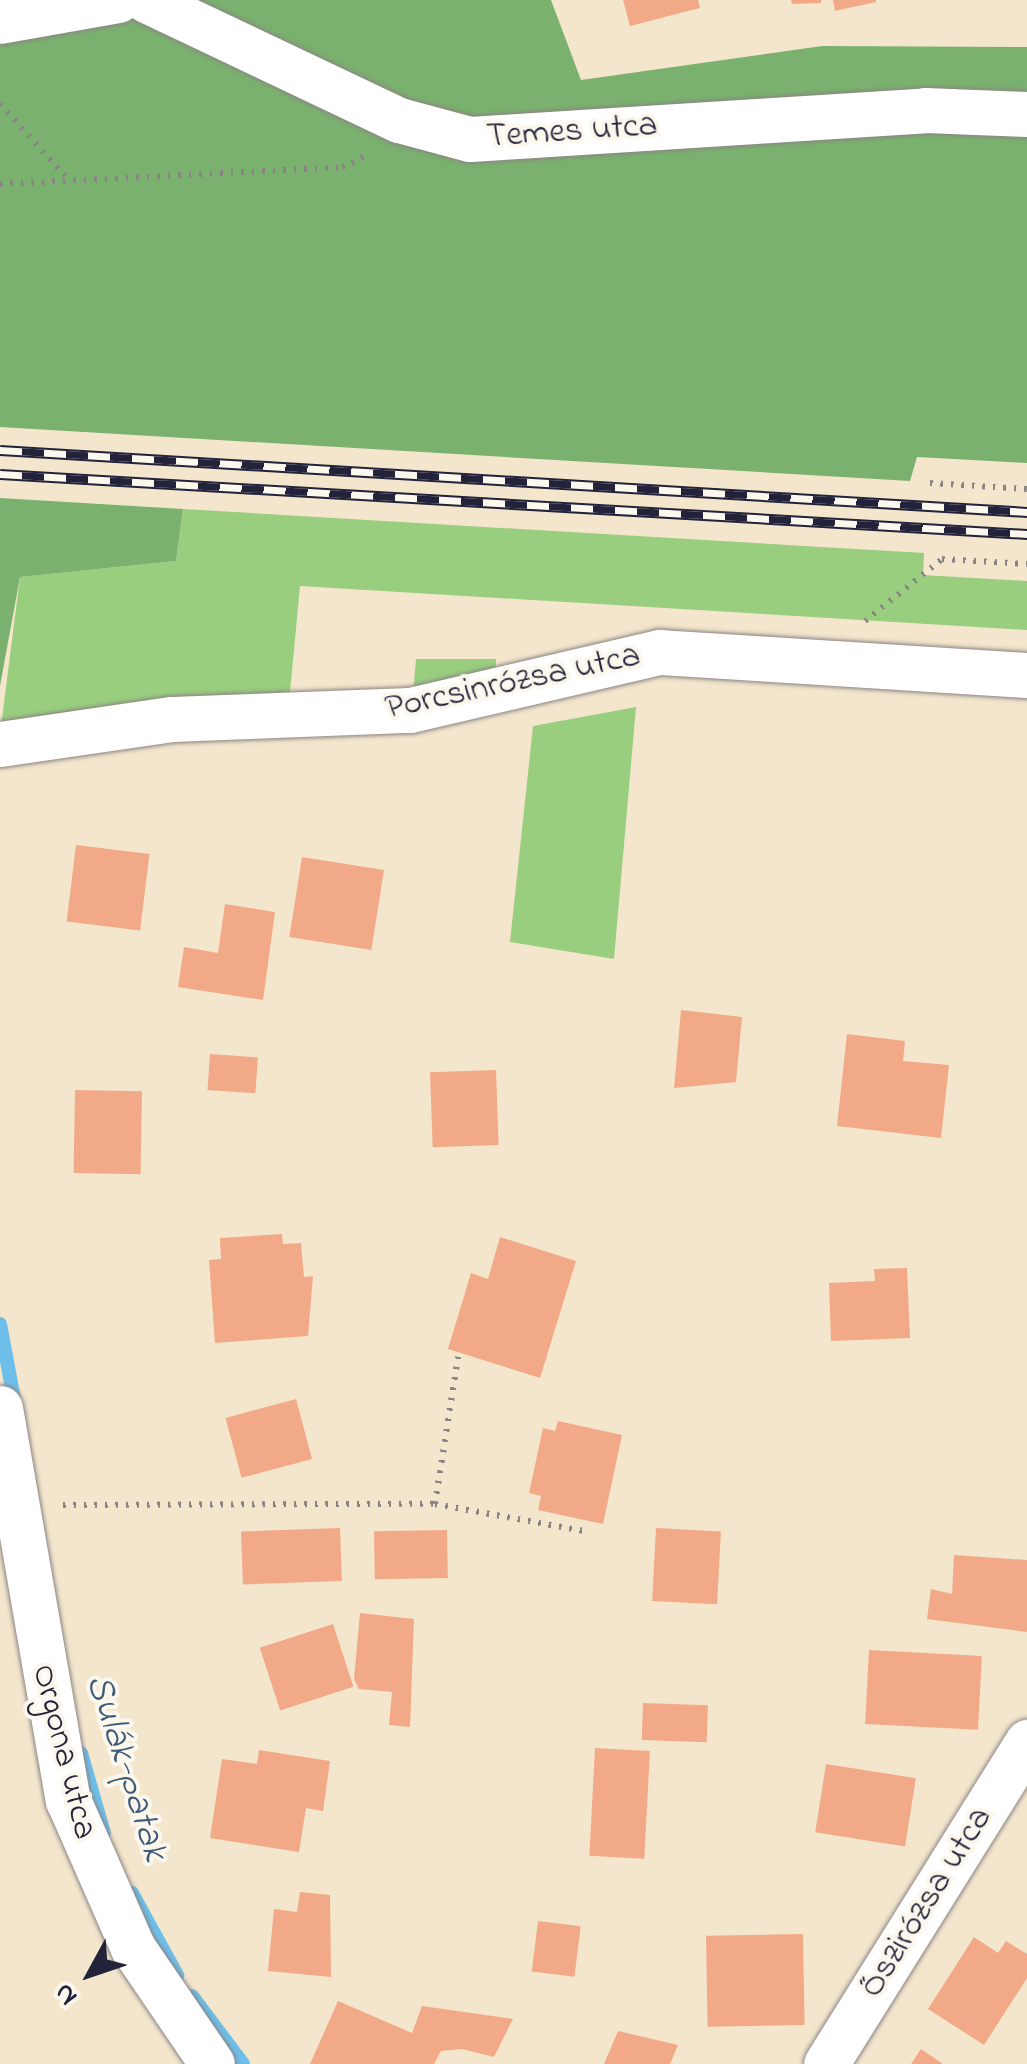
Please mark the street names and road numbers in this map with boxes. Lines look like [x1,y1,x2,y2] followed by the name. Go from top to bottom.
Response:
[485,105,659,159] street label: Temes utca
[382,635,644,731] street label: Porcsinrózsa utca
[21,1660,105,1844] street label: Orgona utca
[852,1800,1002,2006] street label: Őszirózsa utca

